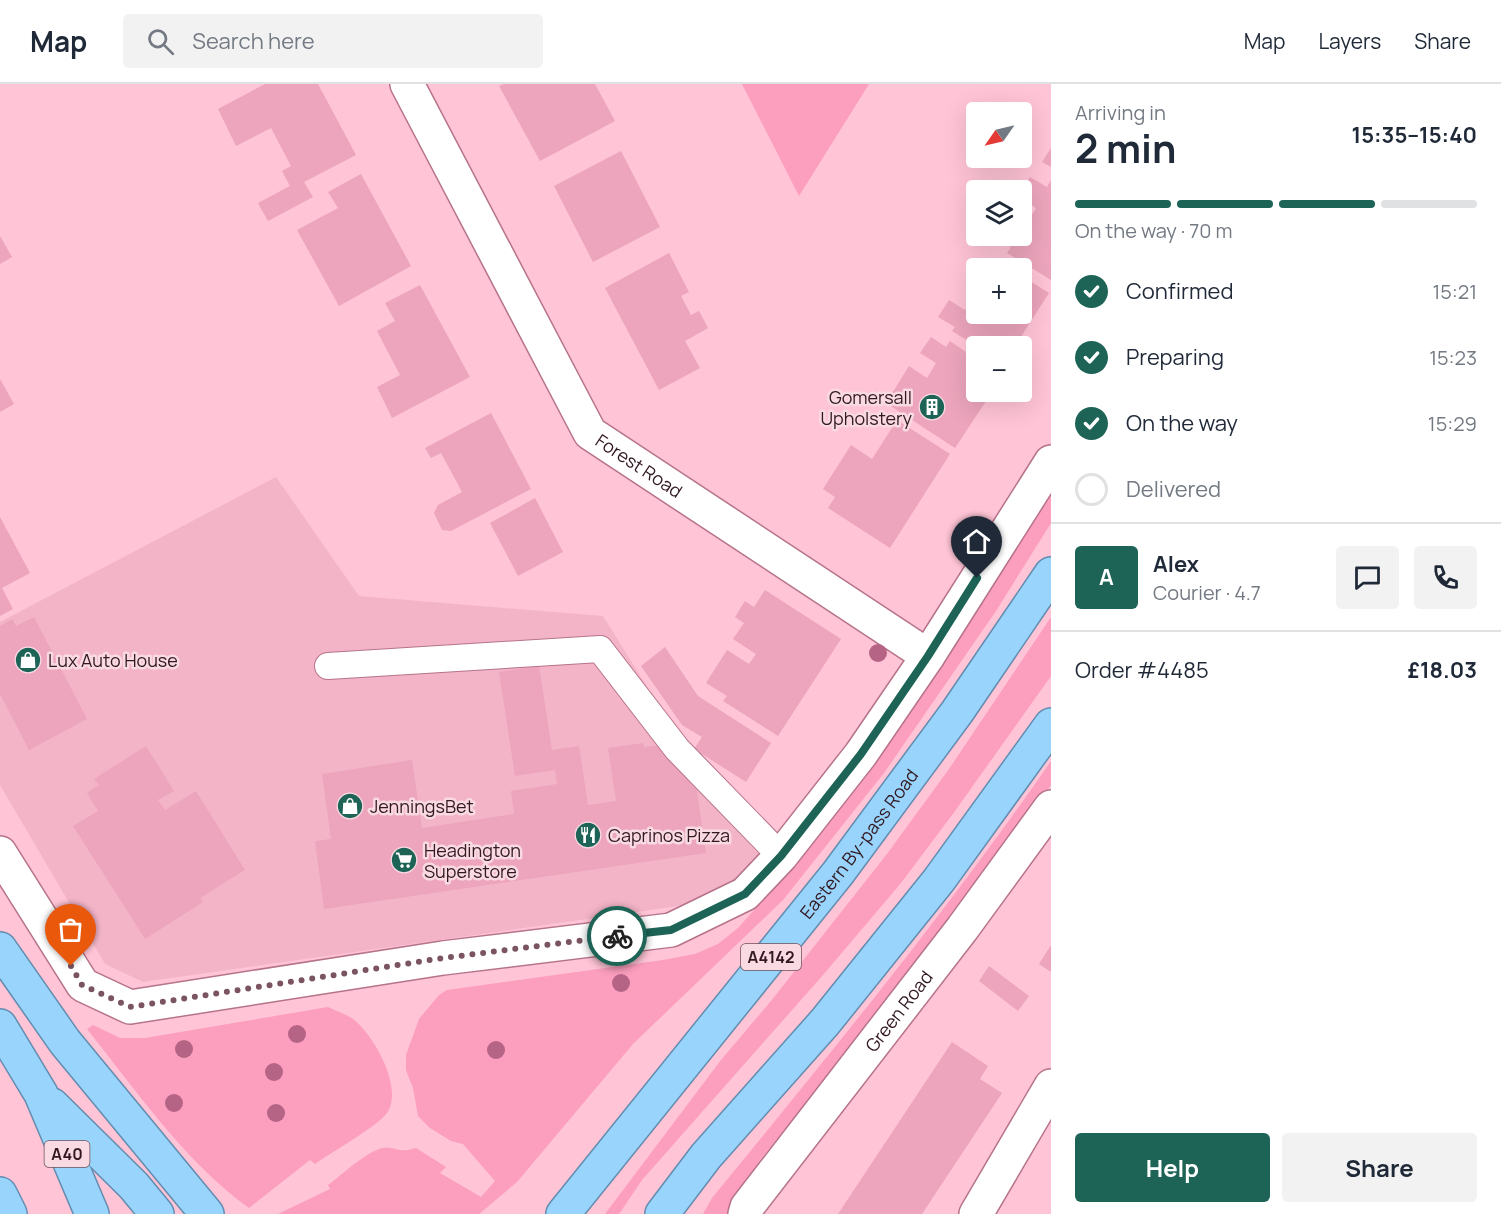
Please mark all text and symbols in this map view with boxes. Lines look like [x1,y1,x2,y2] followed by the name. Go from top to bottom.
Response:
[123,14,543,68] search box
[30,22,87,60] text: Map
[144,25,177,58] icon: search
[192,26,315,56] text: Search here
[1244,27,1285,55] text: Map
[1318,27,1381,55] text: Layers
[1414,27,1471,55] text: Share
[1075,99,1166,126] text: Arriving in
[966,102,1032,168] north arrow
[966,102,1032,402] map controls
[1352,120,1477,150] text: 15:35–15:40
[1075,121,1176,175] text: 2 min
[966,180,1032,246] button: layers
[1075,217,1232,244] text: On the way · 70 m
[966,258,1032,324] button: +
[1075,275,1108,308] icon: check
[1126,276,1234,306] text: Confirmed
[1432,278,1477,305] text: 15:21
[966,336,1032,402] button: −
[1075,341,1108,374] icon: check
[1126,342,1224,372] text: Preparing
[1429,344,1477,371] text: 15:23
[820,385,912,430] place label: Gomersall Upholstery
[917,392,947,422] building icon: Gomersall Upholstery
[1075,407,1108,440] icon: check
[1126,408,1238,438] text: On the way
[1428,410,1477,437] text: 15:29
[591,428,687,503] street label: Forest Road
[1126,474,1221,504] text: Delivered
[951,516,1002,578] pin
[960,525,993,558] icon: home
[1336,546,1399,609] button: chat
[1414,546,1477,609] button: phone
[1153,549,1199,579] text: Alex
[1099,562,1114,592] text: A
[1153,579,1261,606] text: Courier · 4.7
[13,645,43,675] shop icon: Lux Auto House
[48,648,178,672] place label: Lux Auto House
[1075,655,1209,685] text: Order #4485
[1407,655,1477,685] text: £18.03
[794,764,923,923] street label: Eastern By-pass Road
[335,791,365,821] shop icon: JenningsBet
[370,794,474,818] place label: JenningsBet
[573,820,603,850] restaurant icon: Caprinos Pizza
[608,823,730,847] place label: Caprinos Pizza
[424,838,521,883] place label: Headington Superstore
[389,845,419,875] supermarket icon: Headington Superstore
[45,904,96,966] pin
[587,906,647,966] courier
[54,913,87,946] icon: bag
[601,920,634,953] icon: bike
[741,944,801,970] road number: A4142
[859,965,938,1057] street label: Green Road
[1075,1133,1270,1202] button: Help
[1282,1133,1477,1202] button: Share
[44,1141,90,1167] road number: A40

